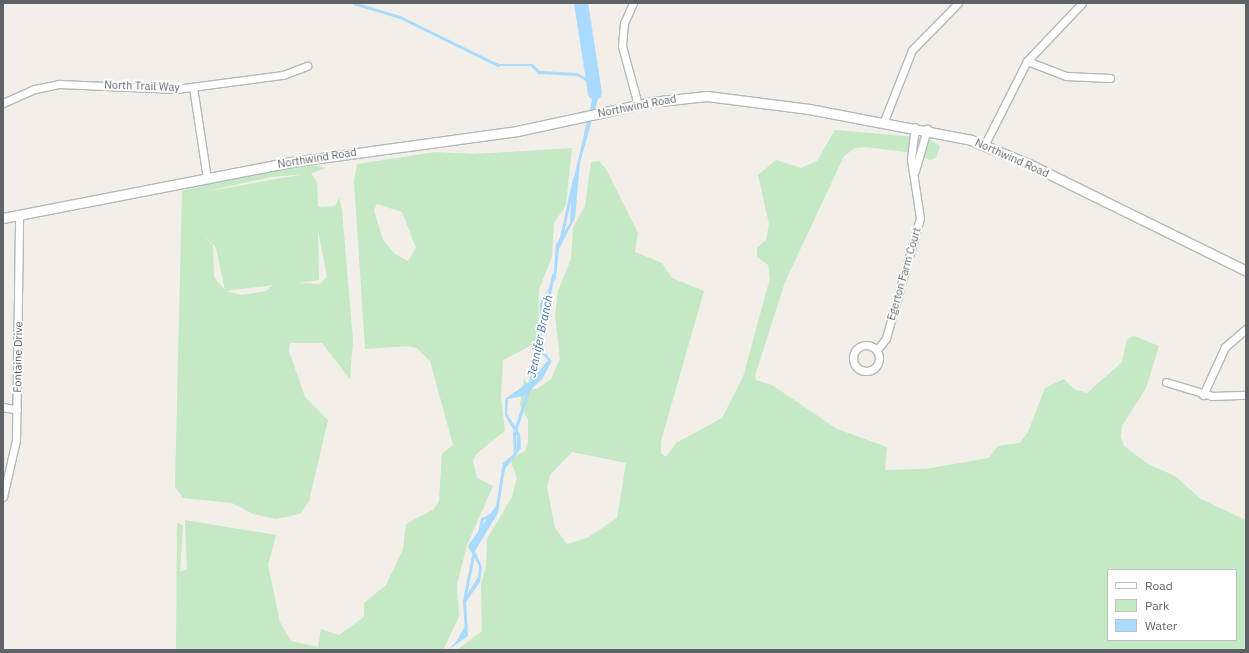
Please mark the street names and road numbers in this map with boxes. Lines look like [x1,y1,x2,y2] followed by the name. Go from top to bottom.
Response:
[104,78,180,94] street label: North Trail Way
[597,92,677,120] street label: Northwind Road
[973,136,1051,180] street label: Northwind Road
[277,145,357,171] street label: Northwind Road
[884,226,924,322] street label: Egerton Farm Court
[11,321,25,393] street label: Fontaine Drive

